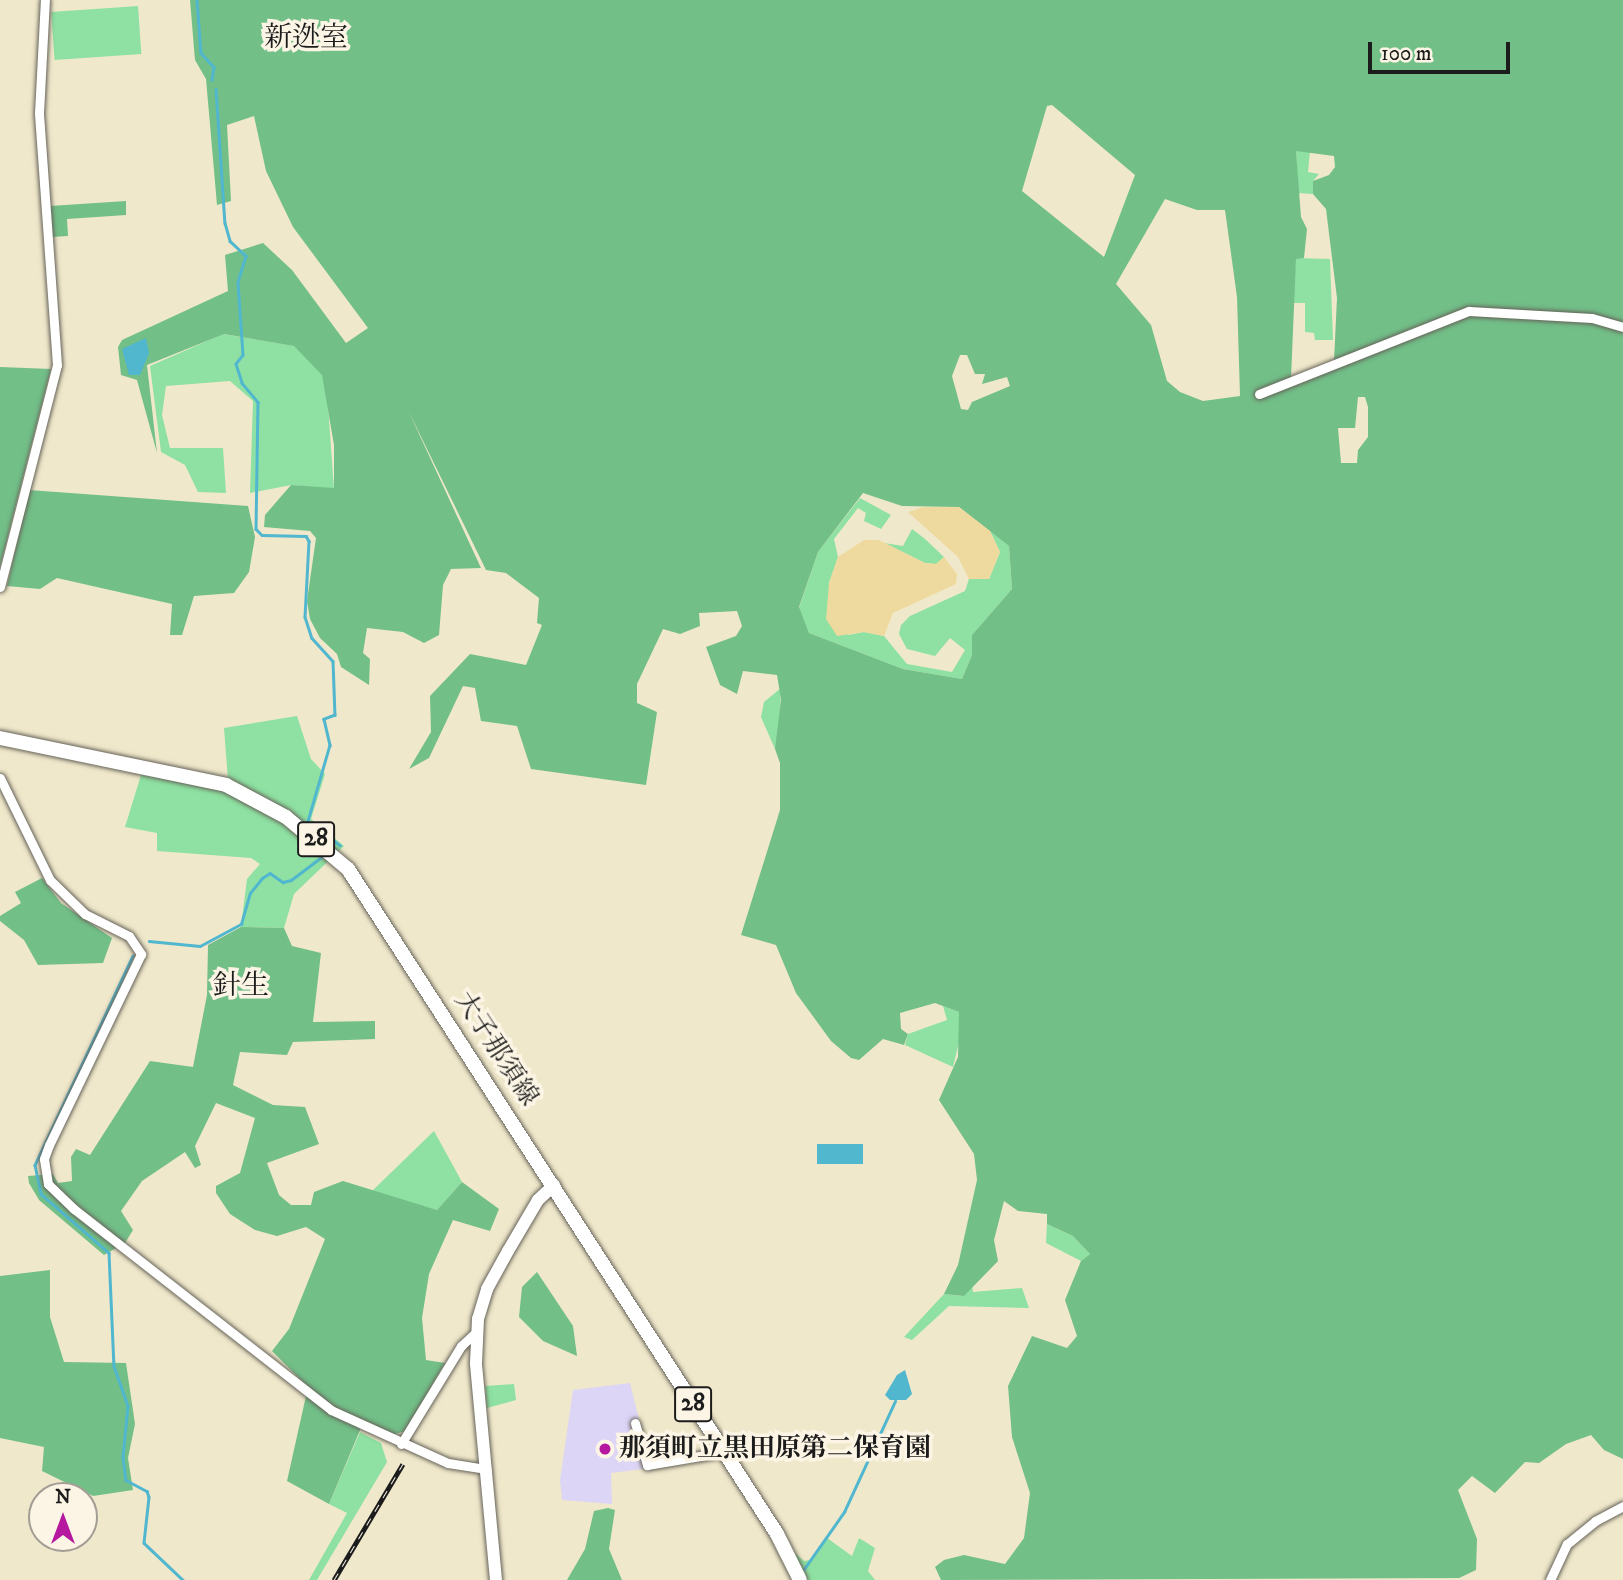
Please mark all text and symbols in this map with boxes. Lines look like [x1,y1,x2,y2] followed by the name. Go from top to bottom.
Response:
[264,21,348,55] district label: 新迯室
[1371,28,1513,72] scale bar
[1381,41,1432,67] text: 100 m
[297,818,335,860] road number: 28
[213,969,269,1003] district label: 針生
[448,986,544,1112] street label: 大子那須線
[674,1384,712,1424] road number: 28
[619,1433,931,1465] place label: 那須町立黒田原第二保育園
[597,1441,613,1457] marker: 那須町立黒田原第二保育園
[28,1482,98,1552] north arrow
[55,1486,71,1509] text: N

